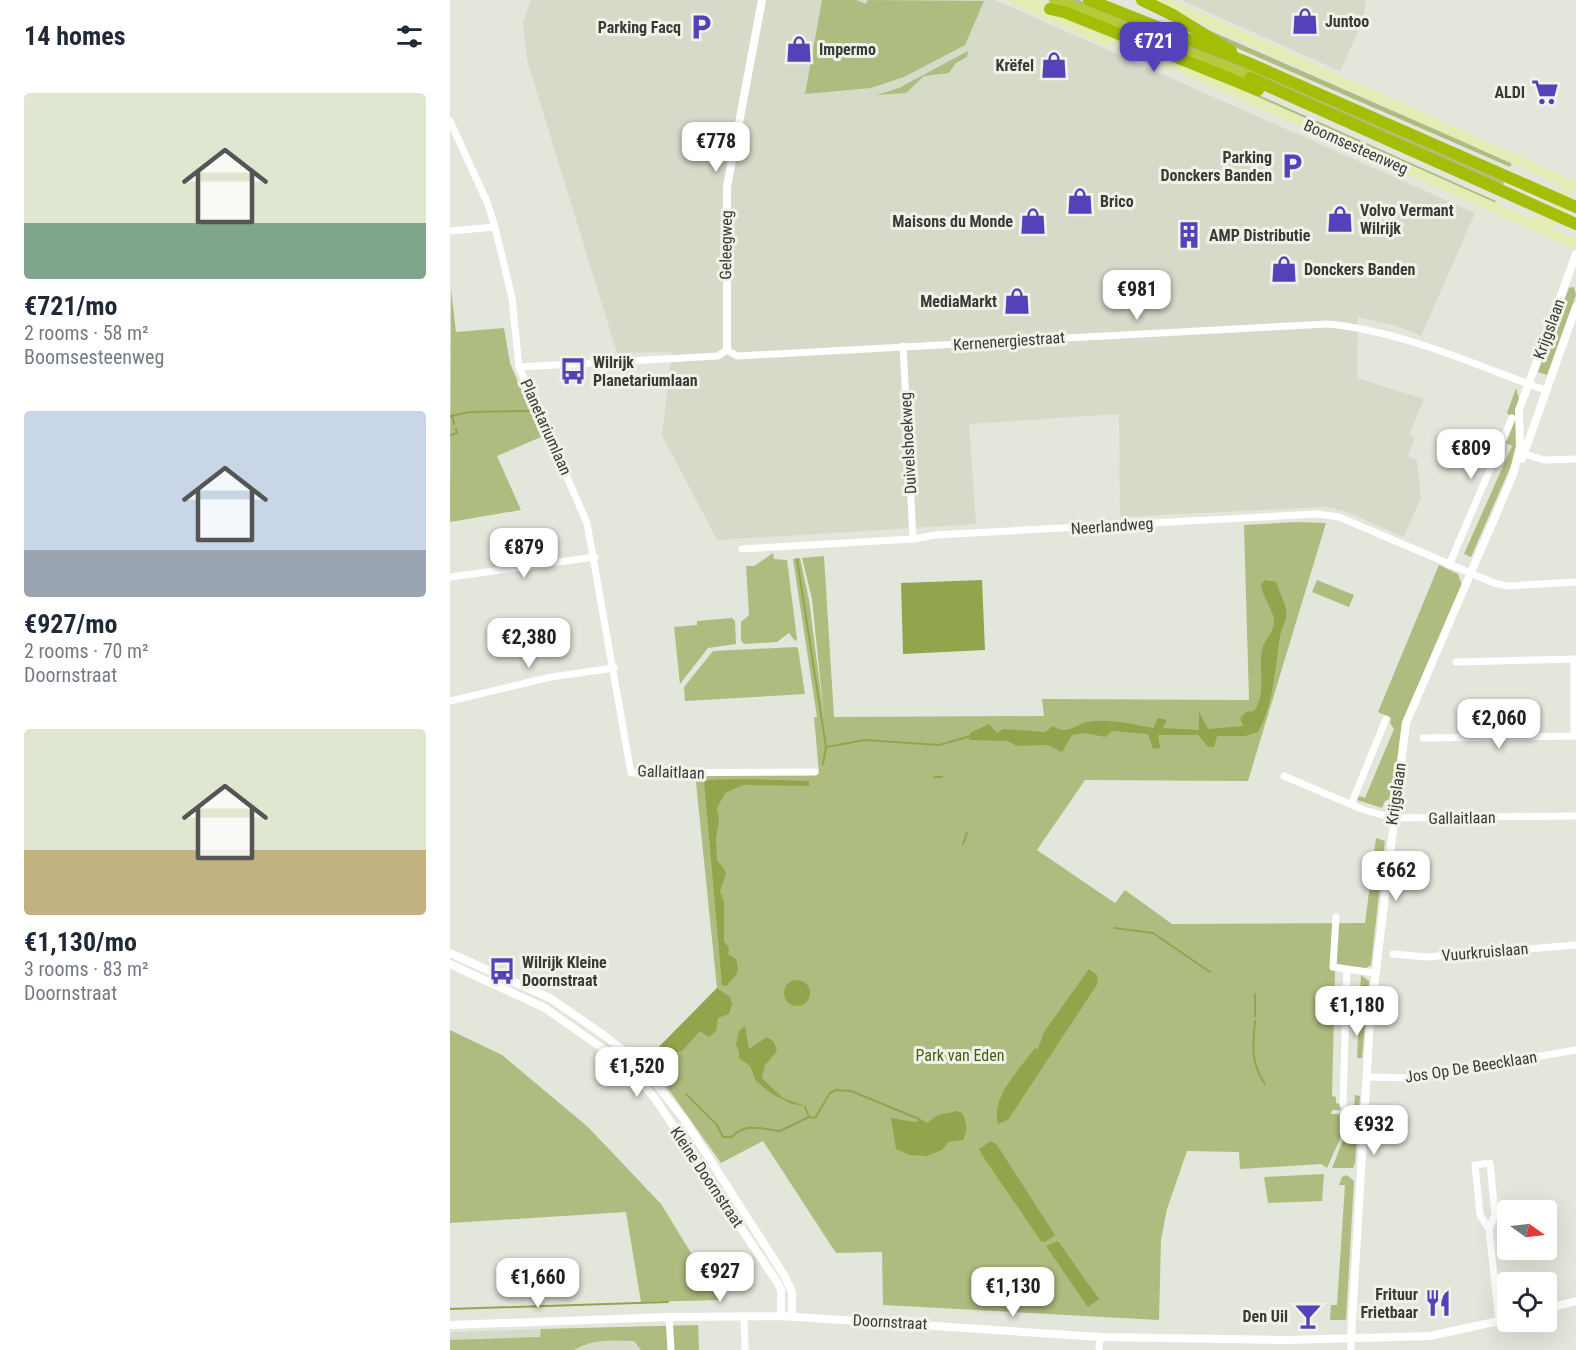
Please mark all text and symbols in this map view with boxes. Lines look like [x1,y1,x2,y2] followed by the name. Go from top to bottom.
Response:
[1290,6,1320,36] shop icon: Juntoo
[686,12,716,42] parking icon: Parking Facq
[1325,12,1369,31] place label: Juntoo
[598,18,681,37] place label: Parking Facq
[393,20,426,53] icon: filters
[24,21,126,51] text: 14 homes
[1118,22,1190,73] pin: €721
[1134,29,1174,53] text: €721
[784,34,814,64] shop icon: Impermo
[819,40,876,59] place label: Impermo
[1039,50,1069,80] shop icon: Krëfel
[996,56,1034,75] place label: Krëfel
[1530,77,1560,107] supermarket icon: ALDI
[1494,83,1525,102] place label: ALDI
[1301,115,1411,179] street label: Boomsesteenweg
[680,122,752,173] pin: €778
[696,129,736,153] text: €778
[171,132,279,240] icon: home
[1161,148,1272,185] place label: Parking Donckers Banden
[1277,151,1307,181] parking icon: Parking Donckers Banden
[1065,186,1095,216] shop icon: Brico
[1100,192,1134,211] place label: Brico
[1360,201,1454,238] place label: Volvo Vermant Wilrijk
[1325,204,1355,234] shop icon: Volvo Vermant Wilrijk
[1018,206,1048,236] shop icon: Maisons du Monde
[716,210,736,280] street label: Geleegweg
[892,212,1013,231] place label: Maisons du Monde
[1174,220,1204,250] building icon: AMP Distributie
[1209,226,1311,245] place label: AMP Distributie
[1269,254,1299,284] shop icon: Donckers Banden
[1304,260,1416,279] place label: Donckers Banden
[1101,270,1173,321] pin: €981
[1117,277,1157,301] text: €981
[1002,286,1032,316] shop icon: MediaMarkt
[24,291,117,321] text: €721/mo
[920,292,997,311] place label: MediaMarkt
[1529,296,1569,362] street label: Krijgslaan
[24,321,149,345] text: 2 rooms · 58 m²
[953,328,1066,354] street label: Kernenergiestraat
[24,345,164,369] text: Boomsesteenweg
[593,353,698,390] place label: Wilrijk Planetariumlaan
[558,356,588,386] bus stop icon: Wilrijk Planetariumlaan
[516,376,576,478] street label: Planetariumlaan
[896,392,920,494] street label: Duivelshoekweg
[1435,429,1507,480] pin: €809
[1451,436,1491,460] text: €809
[171,450,279,558] icon: home
[1070,514,1154,538] street label: Neerlandweg
[488,528,560,579] pin: €879
[504,535,544,559] text: €879
[24,609,117,639] text: €927/mo
[480,618,578,669] pin: €2,380
[501,625,557,649] text: €2,380
[24,639,149,663] text: 2 rooms · 70 m²
[24,663,117,687] text: Doornstraat
[1450,699,1548,750] pin: €2,060
[1471,706,1527,730] text: €2,060
[637,761,705,783] street label: Gallaitlaan
[1382,762,1410,826] street label: Krijgslaan
[171,768,279,876] icon: home
[1428,808,1496,828] street label: Gallaitlaan
[1360,851,1432,902] pin: €662
[1376,858,1416,882] text: €662
[24,927,137,957] text: €1,130/mo
[1441,939,1529,965] street label: Vuurkruislaan
[522,953,607,990] place label: Wilrijk Kleine Doornstraat
[487,956,517,986] bus stop icon: Wilrijk Kleine Doornstraat
[24,957,149,981] text: 3 rooms · 83 m²
[24,981,117,1005] text: Doornstraat
[1308,986,1406,1037] pin: €1,180
[1329,993,1385,1017] text: €1,180
[915,1046,1005,1065] park label: Park van Eden
[588,1047,686,1098] pin: €1,520
[1404,1047,1538,1087] street label: Jos Op De Beecklaan
[609,1054,665,1078] text: €1,520
[1338,1105,1410,1156] pin: €932
[1354,1112,1394,1136] text: €932
[666,1123,748,1231] street label: Kleine Doornstraat
[1497,1200,1557,1260] north arrow
[1497,1200,1557,1332] map controls
[684,1252,756,1303] pin: €927
[489,1258,587,1309] pin: €1,660
[700,1259,740,1283] text: €927
[510,1265,566,1289] text: €1,660
[964,1267,1062,1318] pin: €1,130
[1497,1272,1557,1332] button: locate
[985,1274,1041,1298] text: €1,130
[1360,1285,1418,1322] place label: Frituur Frietbaar
[1423,1288,1453,1318] restaurant icon: Frituur Frietbaar
[1293,1301,1323,1331] bar icon: Den Uil
[1243,1307,1288,1326] place label: Den Uil
[852,1311,928,1333] street label: Doornstraat

